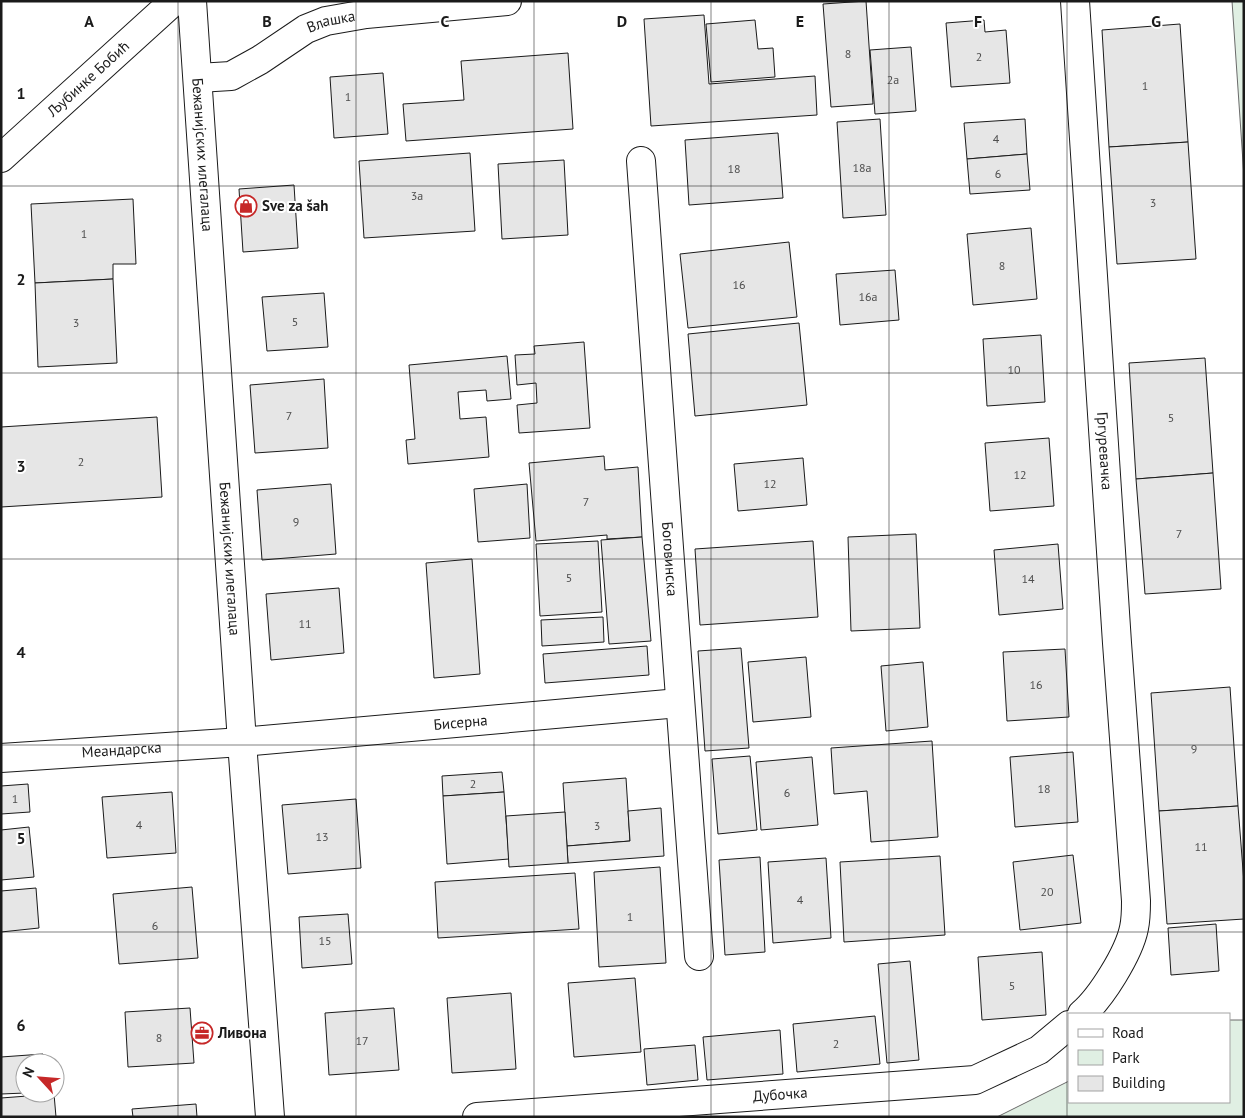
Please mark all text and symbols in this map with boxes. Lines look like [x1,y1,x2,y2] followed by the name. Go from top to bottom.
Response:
[304,6,357,37] street label: Влашка
[84,11,94,31] text: A
[262,11,272,31] text: B
[441,11,450,31] text: C
[617,11,627,31] text: D
[796,11,804,31] text: E
[974,11,982,31] text: F
[1151,11,1161,31] text: G
[42,36,133,121] street label: Љубинке Бобић
[845,46,851,61] house number: 8
[976,49,982,64] house number: 2
[887,72,899,87] house number: 2a
[188,77,218,232] street label: Бежанијских илегалаца
[1142,78,1148,93] house number: 1
[16,83,26,103] text: 1
[345,89,351,104] house number: 1
[993,131,1000,146] house number: 4
[852,160,872,175] house number: 18a
[727,161,741,176] house number: 18
[995,166,1001,181] house number: 6
[411,188,423,203] house number: 3a
[234,194,258,218] shop icon: Sve za šah
[1150,195,1156,210] house number: 3
[262,196,328,215] place label: Sve za šah
[81,226,87,241] house number: 1
[999,258,1005,273] house number: 8
[16,269,26,289] text: 2
[732,277,746,292] house number: 16
[858,289,878,304] house number: 16a
[292,314,298,329] house number: 5
[73,315,79,330] house number: 3
[1007,362,1021,377] house number: 10
[286,408,292,423] house number: 7
[1168,410,1174,425] house number: 5
[1093,411,1117,491] street label: Гргуревачка
[78,454,84,469] house number: 2
[16,456,26,476] text: 3
[1013,467,1027,482] house number: 12
[763,476,777,491] house number: 12
[215,481,245,636] street label: Бежанијских илегалаца
[583,494,589,509] house number: 7
[293,514,299,529] house number: 9
[658,521,682,597] street label: Боговинска
[1176,526,1182,541] house number: 7
[566,570,572,585] house number: 5
[1021,571,1035,586] house number: 14
[298,616,312,631] house number: 11
[16,642,26,662] text: 4
[1029,677,1043,692] house number: 16
[433,710,488,734] street label: Бисерна
[81,737,162,762] street label: Меандарска
[1191,741,1197,756] house number: 9
[470,776,476,791] house number: 2
[1037,781,1051,796] house number: 18
[784,785,790,800] house number: 6
[12,791,18,806] house number: 1
[136,817,143,832] house number: 4
[594,818,600,833] house number: 3
[16,828,26,848] text: 5
[315,829,329,844] house number: 13
[1194,839,1208,854] house number: 11
[1040,884,1054,899] house number: 20
[797,892,804,907] house number: 4
[627,909,633,924] house number: 1
[152,918,158,933] house number: 6
[318,933,332,948] house number: 15
[1009,978,1015,993] house number: 5
[1068,1013,1230,1103] legend
[16,1015,26,1035] text: 6
[190,1021,214,1045] office icon: Ливона
[217,1023,267,1042] place label: Ливона
[1112,1023,1144,1042] text: Road
[156,1030,162,1045] house number: 8
[355,1033,369,1048] house number: 17
[833,1036,839,1051] house number: 2
[1112,1048,1140,1067] text: Park
[15,1053,65,1103] north arrow
[18,1064,38,1080] text: N
[1112,1073,1166,1092] text: Building
[752,1082,808,1105] street label: Дубочка

